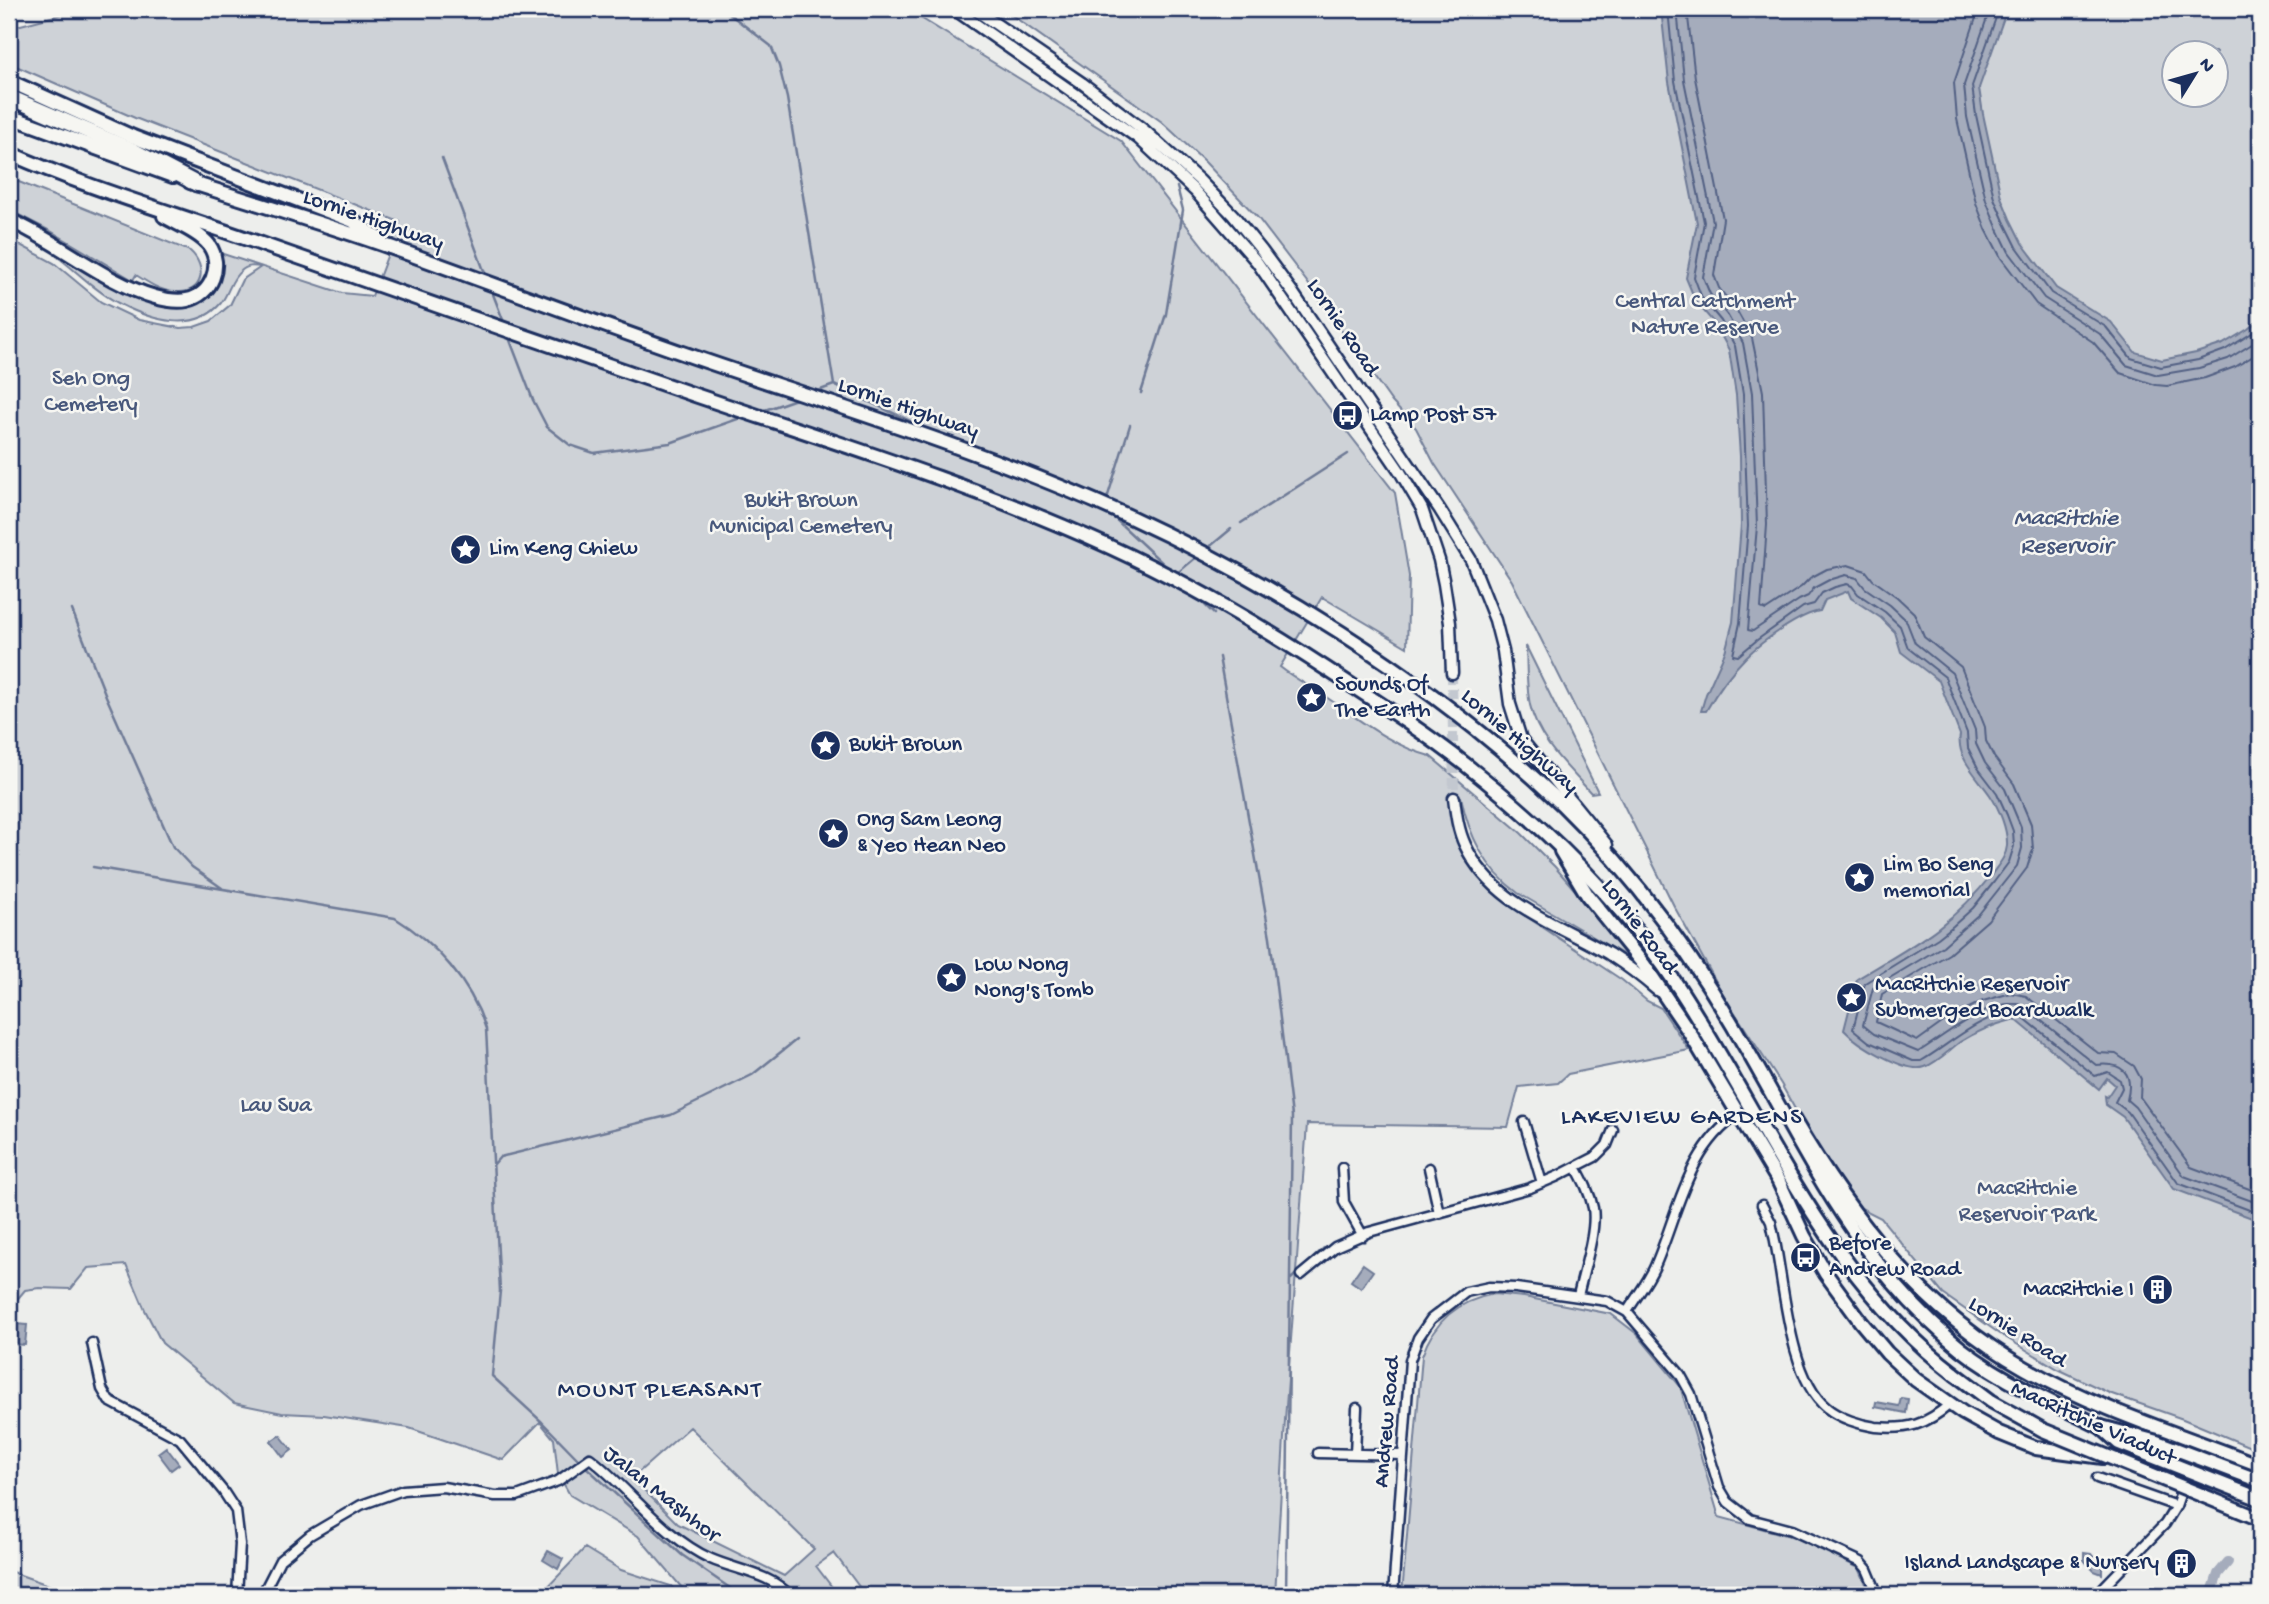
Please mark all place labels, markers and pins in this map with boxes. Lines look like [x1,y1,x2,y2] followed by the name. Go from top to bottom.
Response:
[1330,398,1364,432] bus stop icon: Lamp Post 57
[1370,402,1497,429] place label: Lamp Post 57
[449,532,483,566] place icon: Lim Keng Chiew
[489,536,638,563] place label: Lim Keng Chiew
[1333,672,1431,725] place label: Sounds Of The Earth
[1295,681,1329,715] place icon: Sounds Of The Earth
[809,728,843,762] place icon: Bukit Brown
[848,732,962,759] place label: Bukit Brown
[857,807,1006,860] place label: Ong Sam Leong & Yeo Hean Neo
[817,816,851,850] place icon: Ong Sam Leong & Yeo Hean Neo
[1883,852,1994,905] place label: Lim Bo Seng memorial
[1843,861,1877,895] place icon: Lim Bo Seng memorial
[974,952,1094,1005] place label: Low Nong Nong's Tomb
[934,961,968,995] place icon: Low Nong Nong's Tomb
[1875,972,2096,1025] place label: MacRitchie Reservoir Submerged Boardwalk
[1835,981,1869,1015] place icon: MacRitchie Reservoir Submerged Boardwalk
[1828,1231,1962,1284] place label: Before Andrew Road
[1789,1240,1823,1274] bus stop icon: Before Andrew Road
[2140,1273,2174,1307] building icon: MacRitchie I
[2023,1277,2134,1304] place label: MacRitchie I
[2165,1546,2199,1580] building icon: Island Landscape & Nursery
[1904,1550,2159,1577] place label: Island Landscape & Nursery

